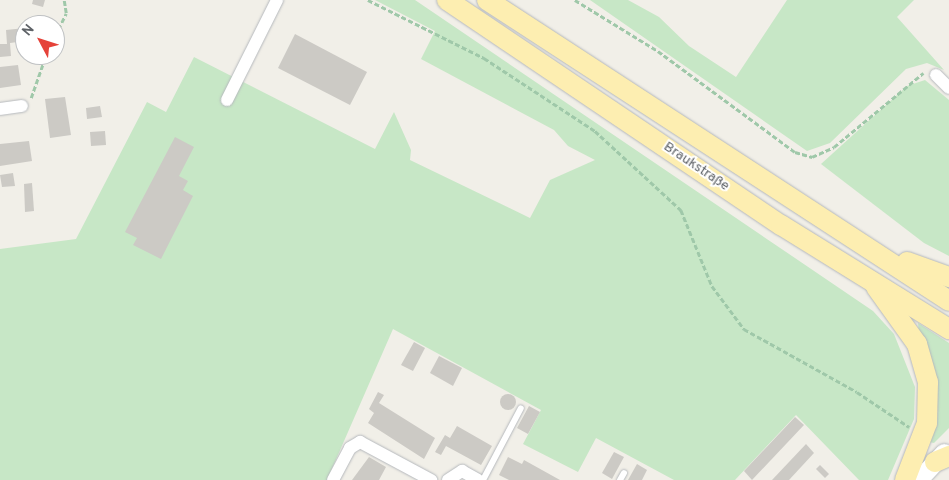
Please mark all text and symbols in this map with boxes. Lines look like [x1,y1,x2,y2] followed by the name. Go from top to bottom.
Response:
[15,15,65,65] north arrow
[19,21,39,40] text: N
[660,139,732,195] street label: Braukstraße

